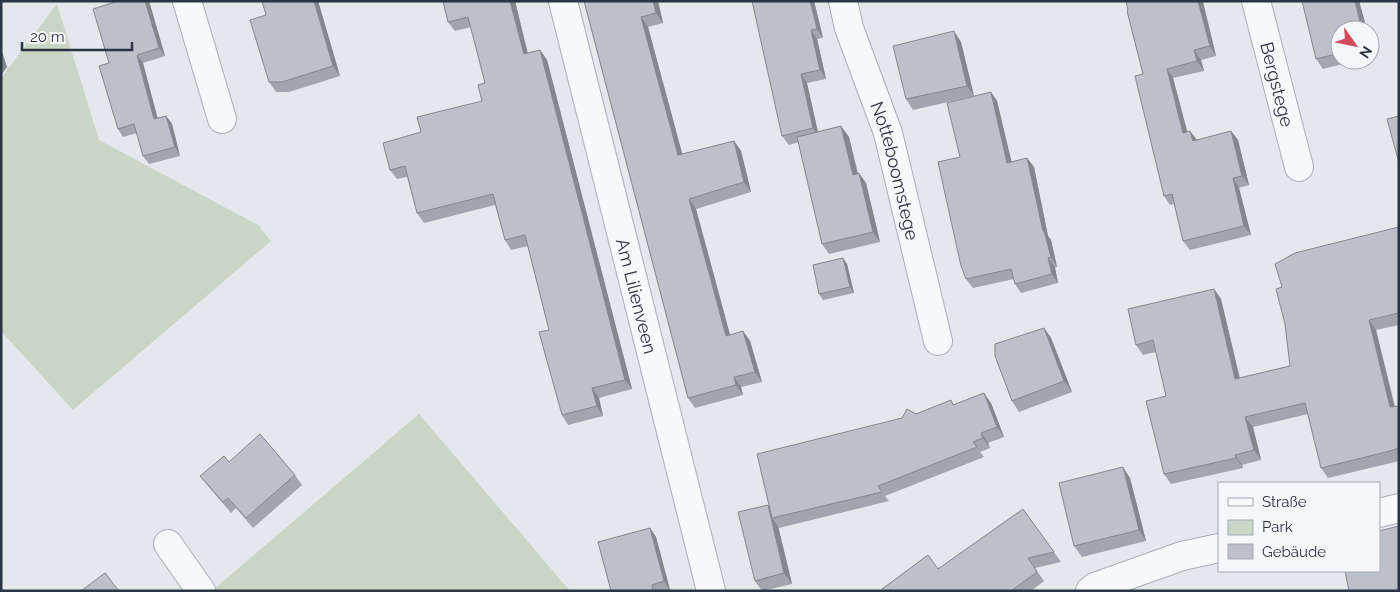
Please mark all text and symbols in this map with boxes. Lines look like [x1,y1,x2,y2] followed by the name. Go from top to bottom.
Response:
[22,20,132,52] scale bar
[1330,20,1380,70] north arrow
[30,28,65,46] text: 20 m
[1257,40,1299,129] street label: Bergstege
[1356,43,1376,61] text: N
[867,98,924,243] street label: Notteboomstege
[612,236,662,356] street label: Am Lilienveen
[1218,482,1380,572] legend
[1262,493,1307,511] text: Straße
[1262,518,1293,536] text: Park
[1262,543,1326,561] text: Gebäude

